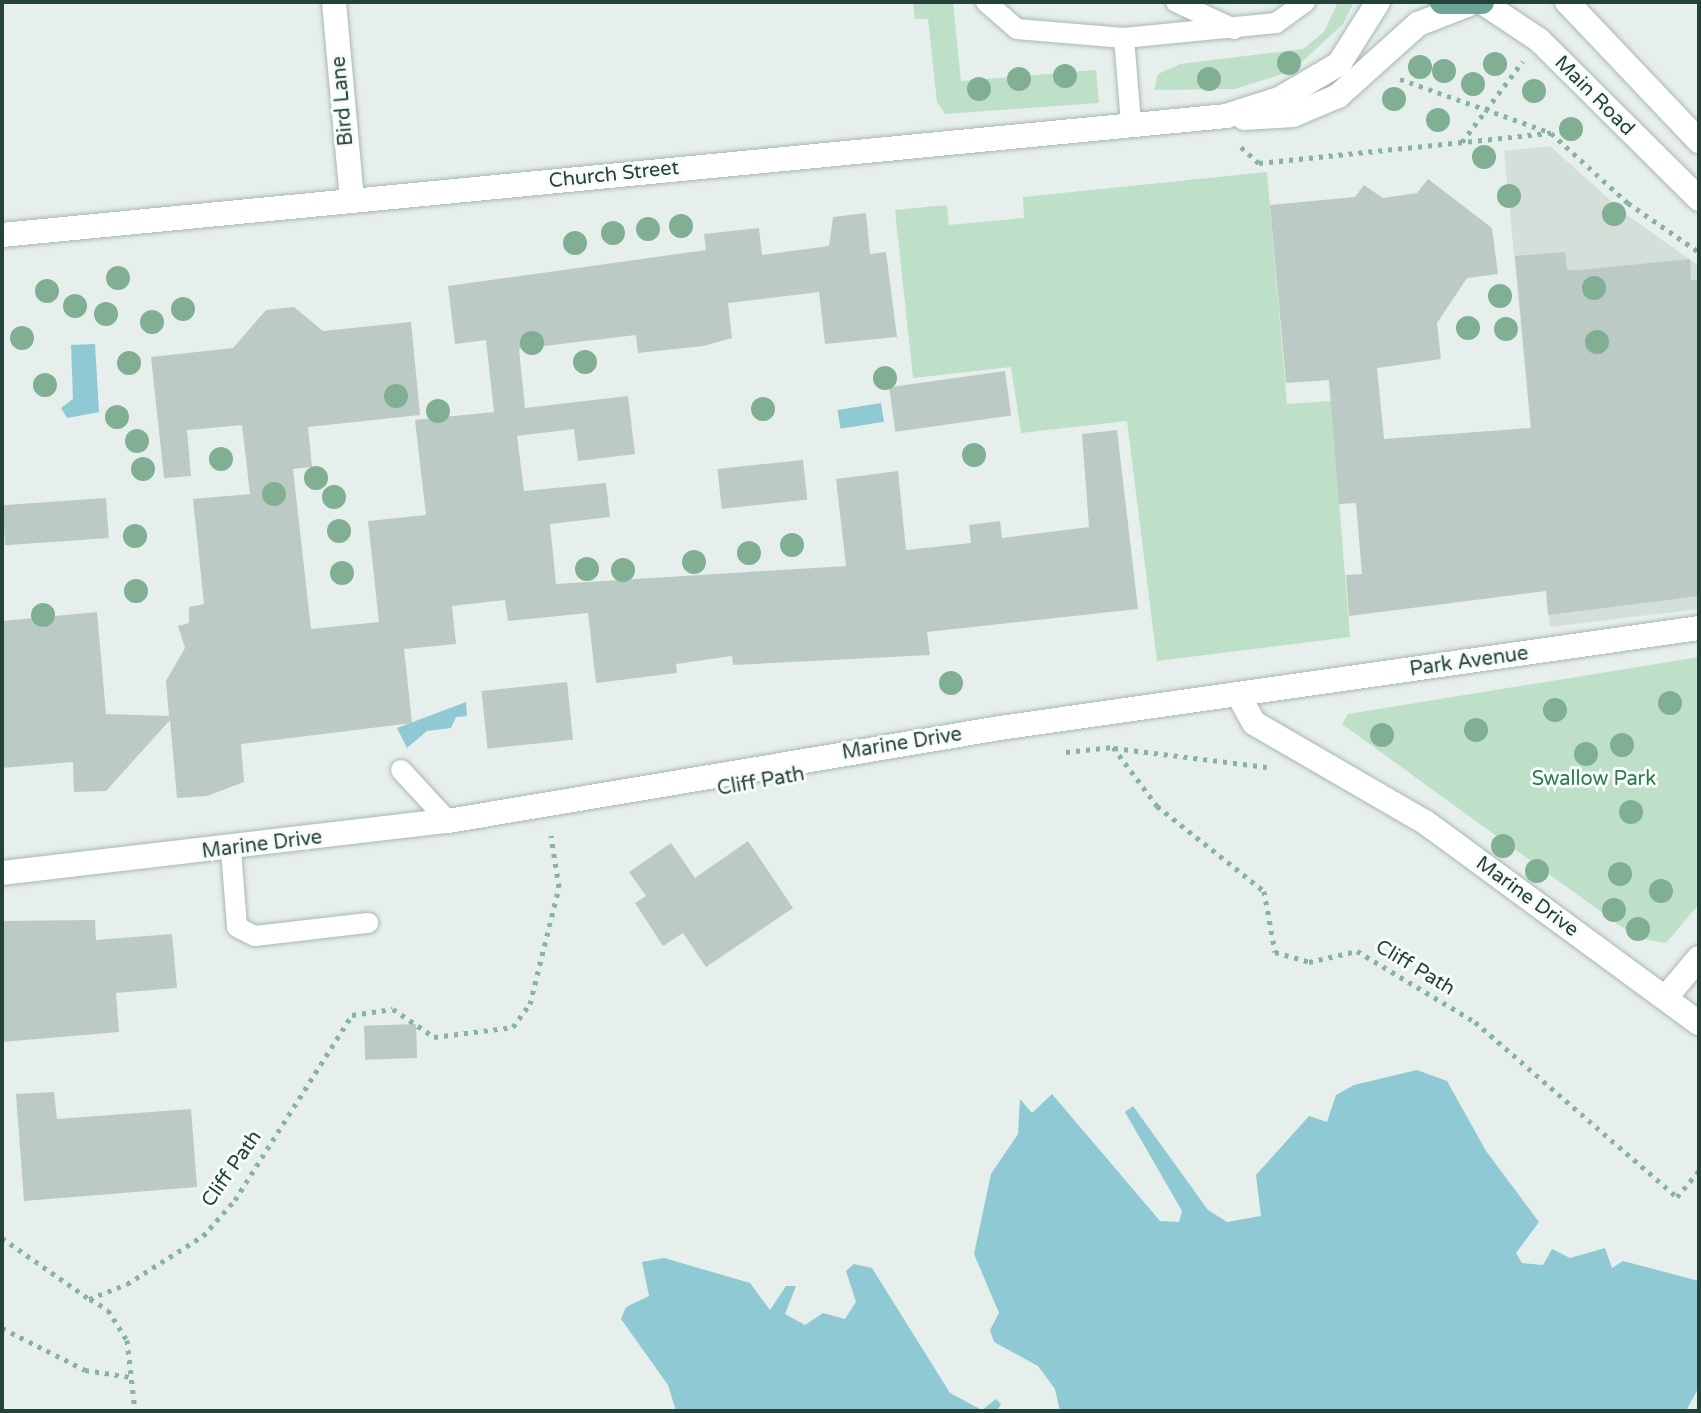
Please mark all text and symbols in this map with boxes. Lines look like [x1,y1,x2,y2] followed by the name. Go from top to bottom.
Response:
[1549,51,1639,141] street label: Main Road
[327,55,359,147] street label: Bird Lane
[548,156,680,194] street label: Church Street
[1408,642,1530,682] street label: Park Avenue
[840,723,964,765] street label: Marine Drive
[715,763,807,801] street label: Cliff Path
[1532,767,1656,791] park label: Swallow Park
[200,826,324,864] street label: Marine Drive
[1471,852,1583,942] street label: Marine Drive
[1371,935,1459,1001] street label: Cliff Path
[197,1126,267,1212] street label: Cliff Path

